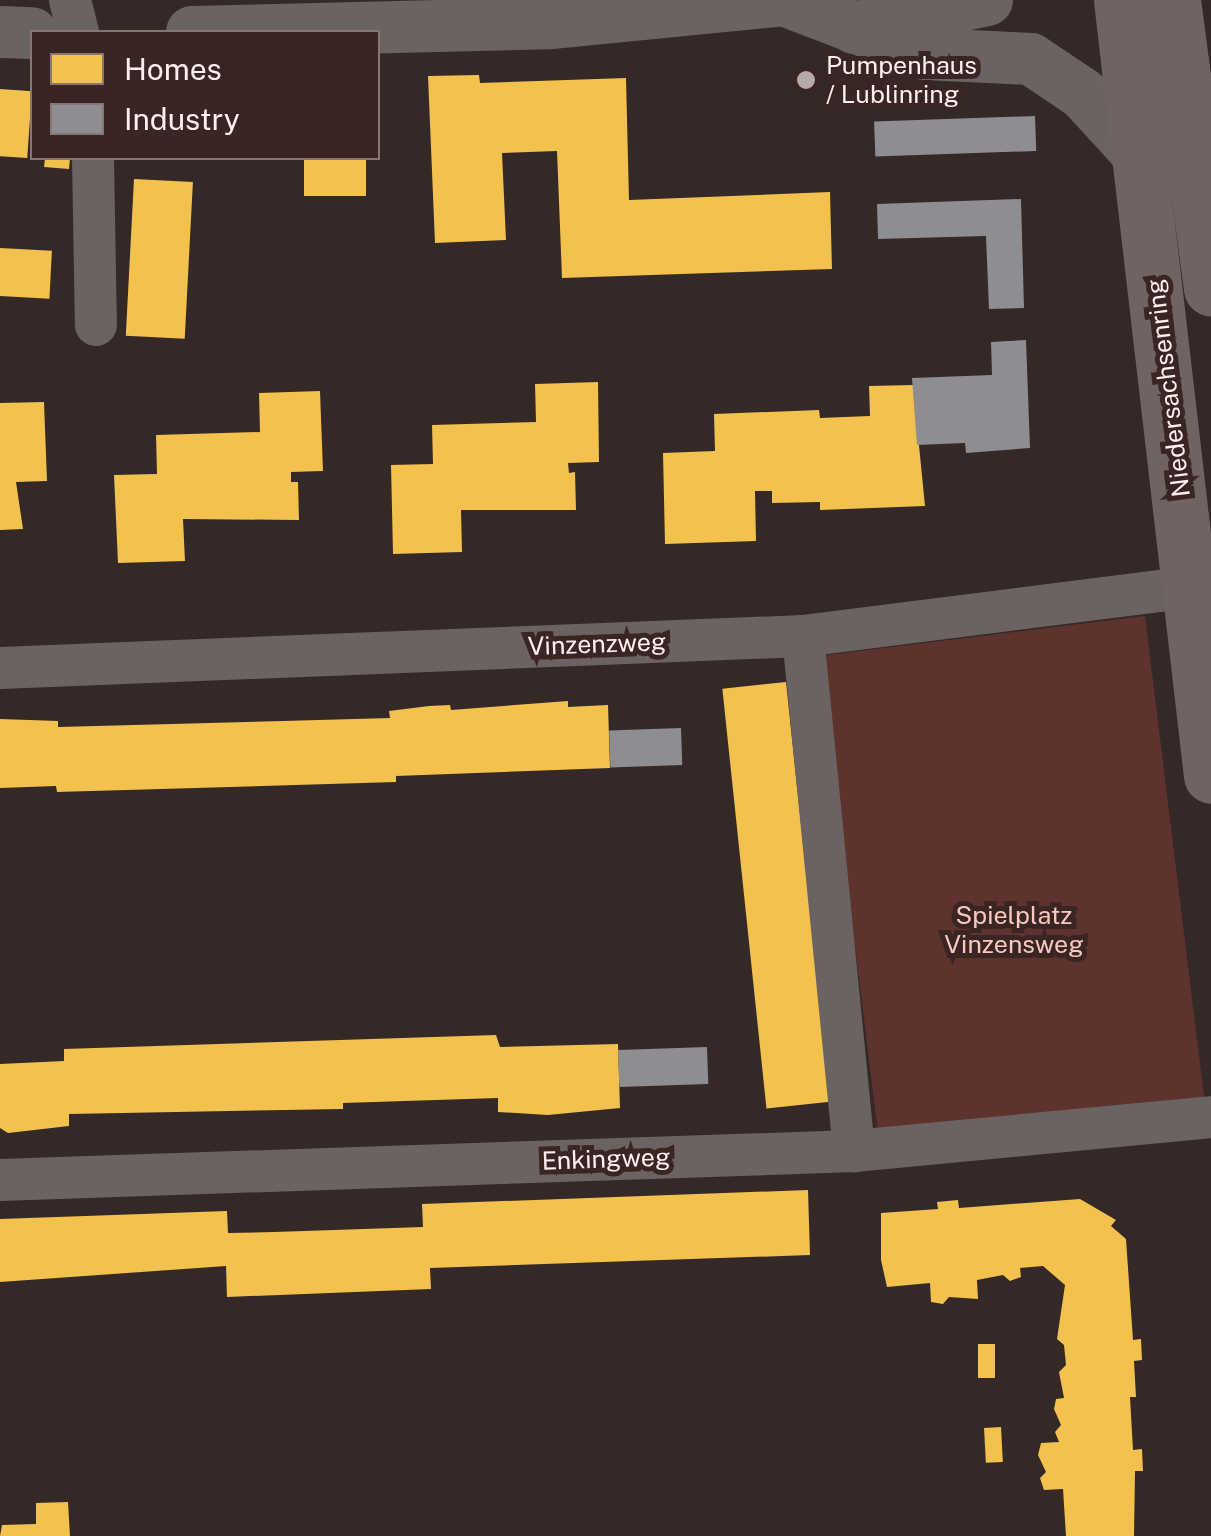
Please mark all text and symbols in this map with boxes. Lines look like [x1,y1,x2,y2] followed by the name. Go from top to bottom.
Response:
[30,30,380,160] legend
[124,51,222,87] text: Homes
[826,51,977,110] place label: Pumpenhaus / Lublinring
[795,69,817,91] marker: Pumpenhaus / Lublinring
[124,101,240,137] text: Industry
[1140,277,1196,499] street label: Niedersachsenring
[527,627,667,661] street label: Vinzenzweg
[944,901,1084,960] park label: Spielplatz Vinzensweg
[541,1142,671,1176] street label: Enkingweg

